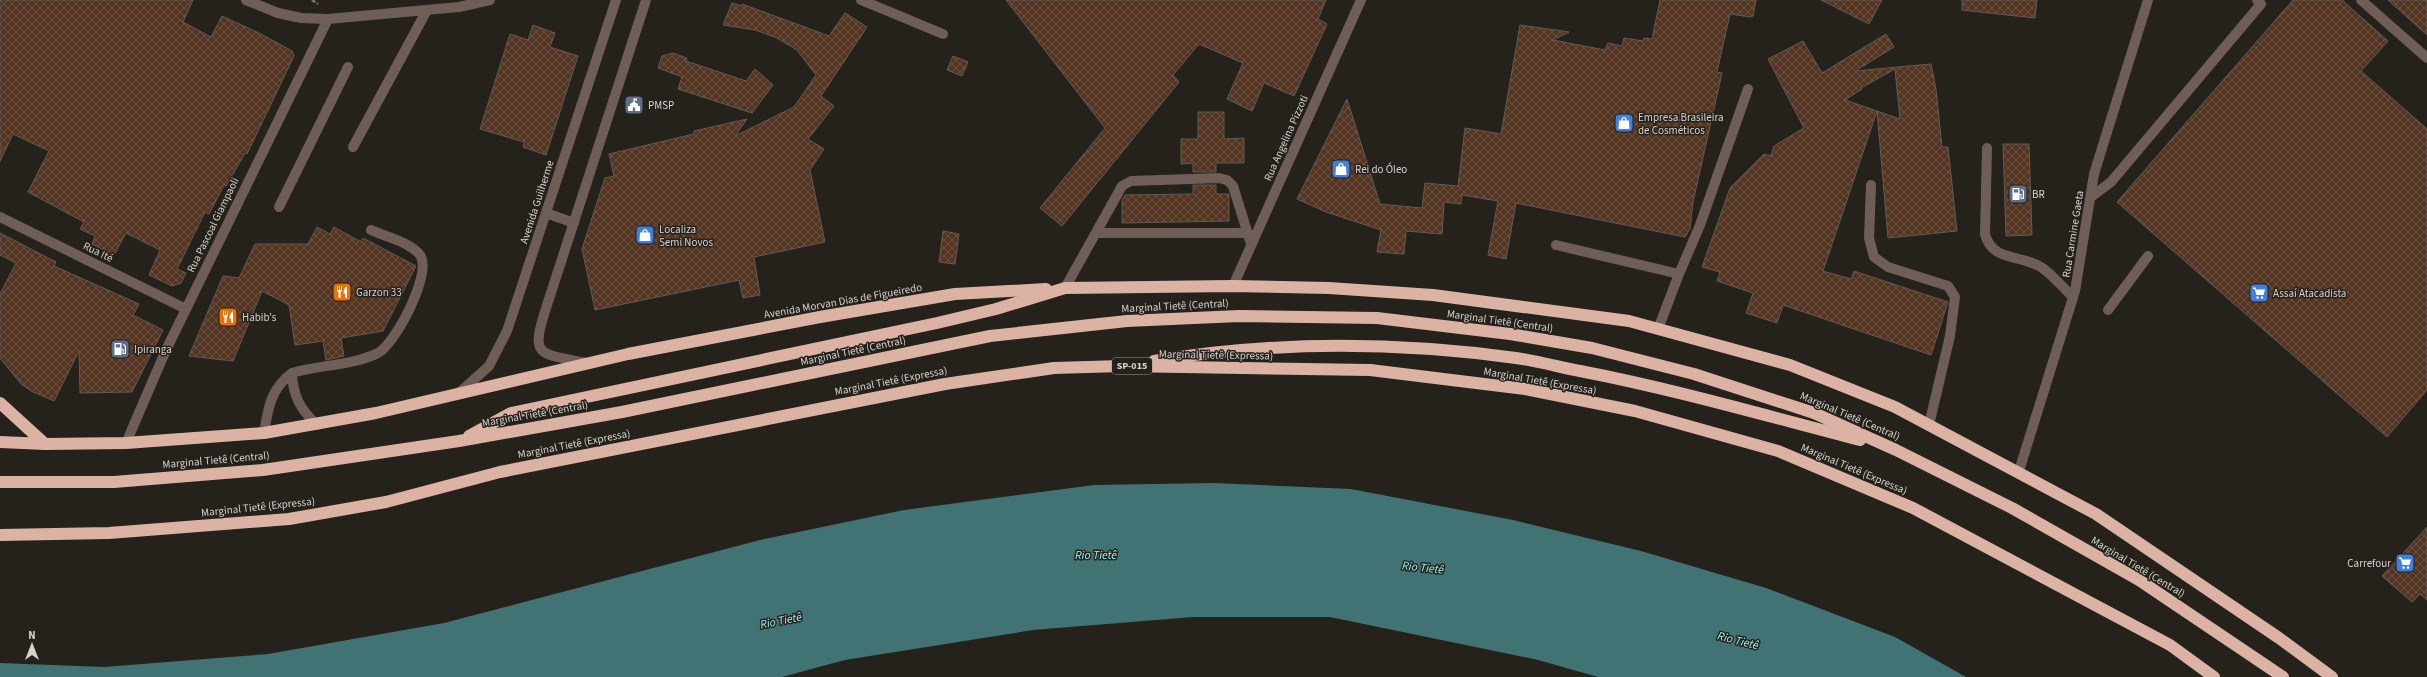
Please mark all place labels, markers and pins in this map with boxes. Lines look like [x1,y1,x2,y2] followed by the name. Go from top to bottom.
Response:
[623,94,645,116] public building icon: PMSP
[648,98,674,113] place label: PMSP
[1638,110,1724,138] place label: Empresa Brasileira de Cosméticos
[1613,112,1635,134] shop icon: Empresa Brasileira de Cosméticos
[1330,158,1352,180] shop icon: Rei do Óleo
[1355,162,1407,177] place label: Rei do Óleo
[2007,183,2029,205] fuel station icon: BR
[2032,187,2045,202] place label: BR
[659,222,713,250] place label: Localiza Semi Novos
[634,224,656,246] shop icon: Localiza Semi Novos
[331,281,353,303] restaurant icon: Garzon 33
[2248,282,2270,304] supermarket icon: Assaí Atacadista
[356,285,402,300] place label: Garzon 33
[2273,286,2346,301] place label: Assaí Atacadista
[217,306,239,328] restaurant icon: Habib's
[242,310,277,325] place label: Habib's
[109,338,131,360] fuel station icon: Ipiranga
[134,342,172,357] place label: Ipiranga
[2394,552,2416,574] supermarket icon: Carrefour
[2347,556,2391,571] place label: Carrefour

